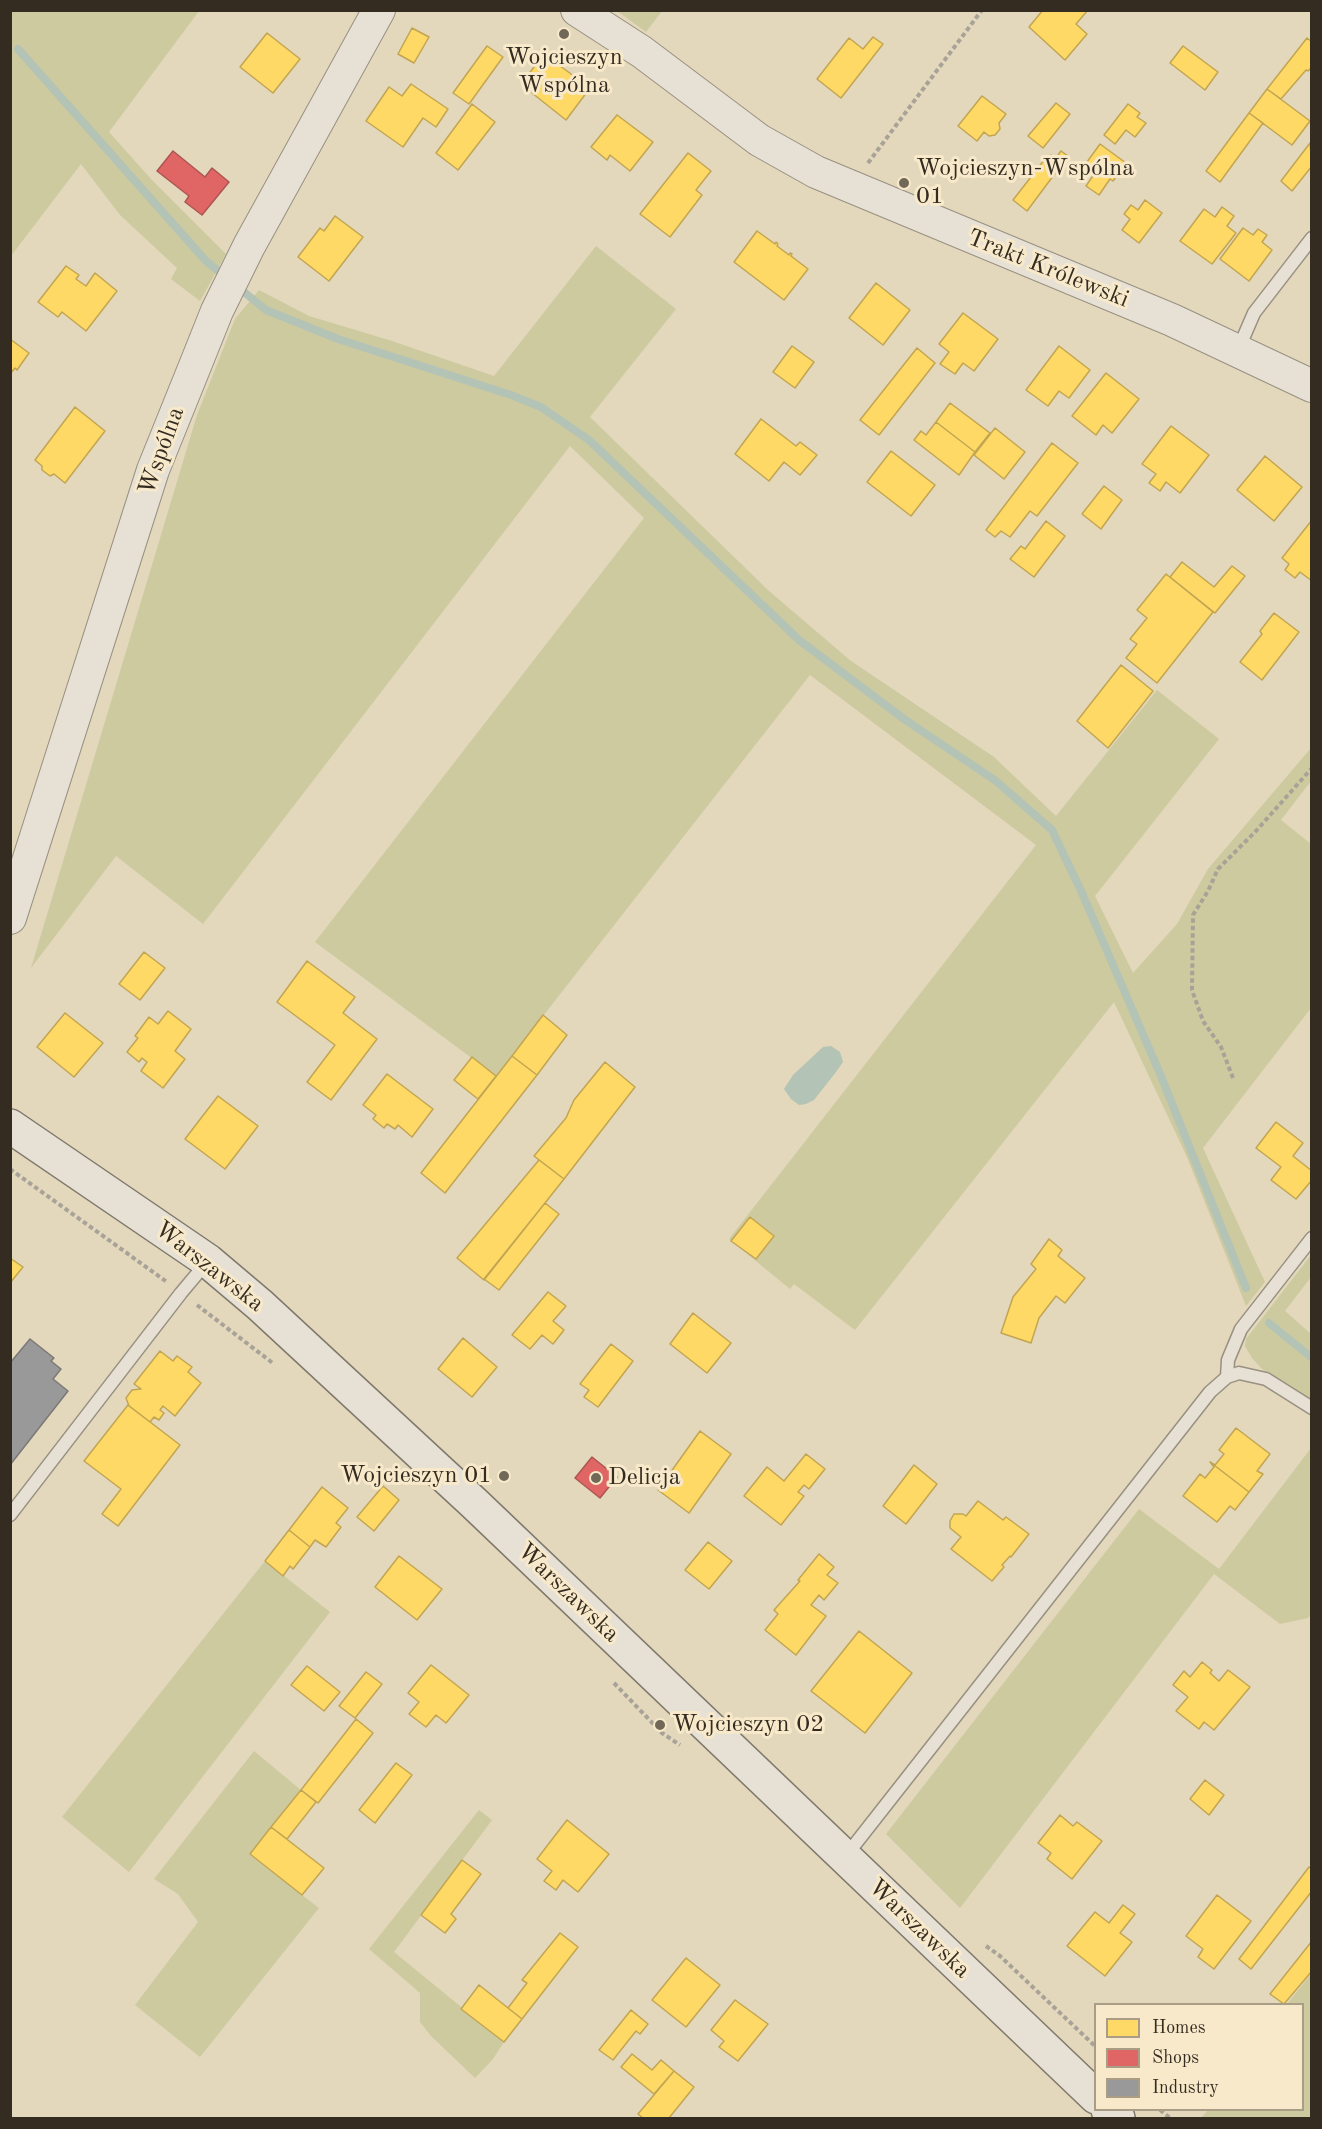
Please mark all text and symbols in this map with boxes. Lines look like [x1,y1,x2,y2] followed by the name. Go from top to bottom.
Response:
[557,27,571,41] marker: Wojcieszyn Wspólna
[505,44,623,100] place label: Wojcieszyn Wspólna
[916,155,1134,211] place label: Wojcieszyn-Wspólna 01
[897,176,911,190] marker: Wojcieszyn-Wspólna 01
[963,223,1133,315] street label: Trakt Królewski
[133,403,191,499] street label: Wspólna
[149,1215,269,1319] street label: Warszawska
[340,1462,492,1490] place label: Wojcieszyn 01
[608,1464,681,1492] place label: Delicja
[497,1469,511,1483] marker: Wojcieszyn 01
[589,1471,603,1485] marker: Delicja
[511,1537,625,1649] street label: Warszawska
[672,1711,824,1739] place label: Wojcieszyn 02
[653,1718,667,1732] marker: Wojcieszyn 02
[862,1873,976,1985] street label: Warszawska
[1094,2003,1304,2111] legend
[1152,2019,1206,2037] text: Homes
[1152,2049,1199,2067] text: Shops
[1152,2079,1219,2097] text: Industry

